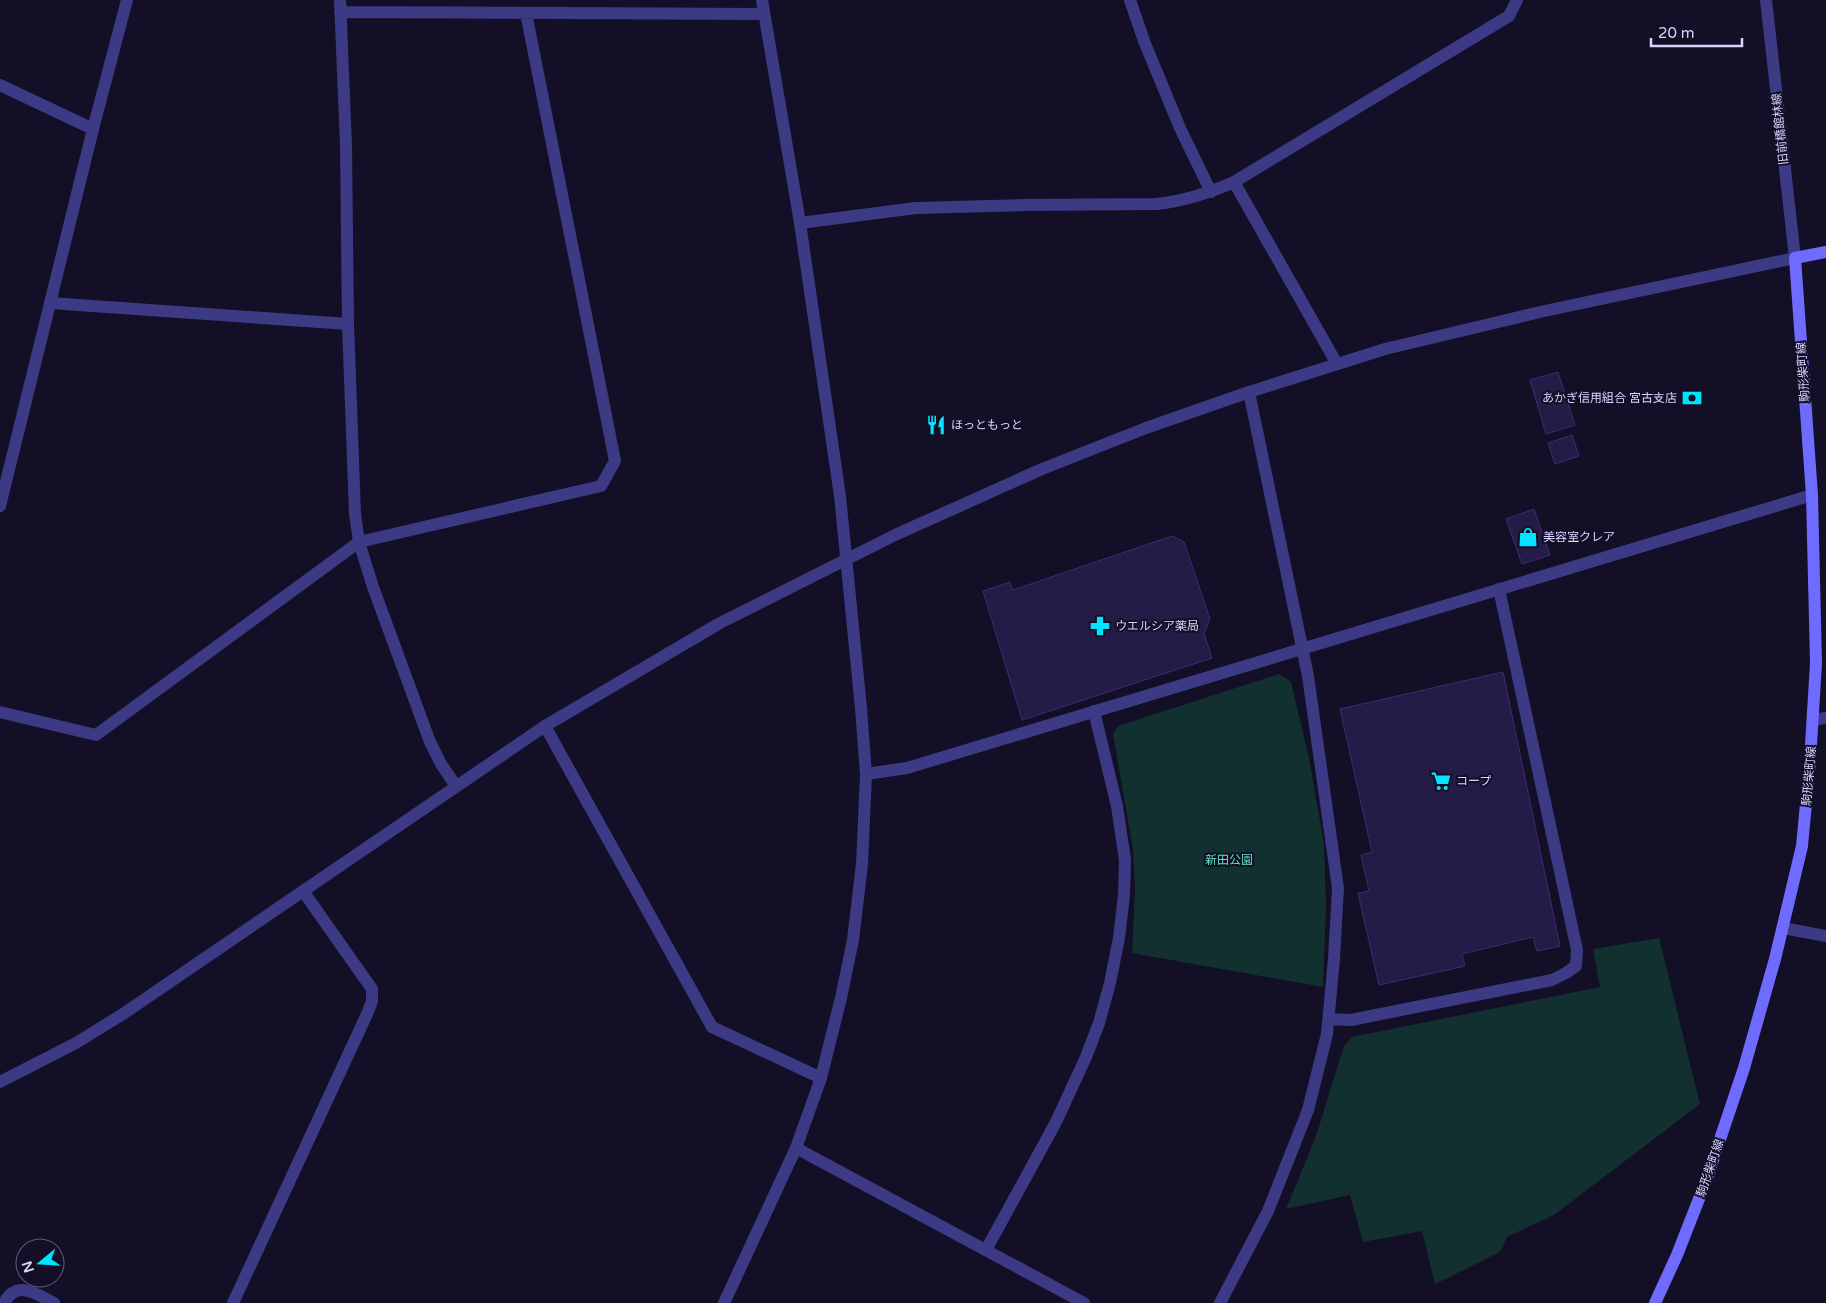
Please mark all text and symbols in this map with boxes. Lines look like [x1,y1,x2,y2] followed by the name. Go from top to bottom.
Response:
[1651,15,1742,47] scale bar
[1658,24,1695,42] text: 20 m
[1769,92,1791,166] street label: 旧前橋館林線
[1794,342,1812,402] street label: 駒形柴町線
[1681,387,1703,409] bank icon: あかぎ信用組合 宮古支店
[1542,391,1677,405] place label: あかぎ信用組合 宮古支店
[925,414,947,436] restaurant icon: ほっともっと
[951,418,1023,432] place label: ほっともっと
[1517,526,1539,548] shop icon: 美容室クレア
[1543,530,1615,544] place label: 美容室クレア
[1089,615,1111,637] pharmacy icon: ウエルシア薬局
[1115,619,1199,633] place label: ウエルシア薬局
[1799,745,1819,807] street label: 駒形柴町線
[1430,770,1452,792] supermarket icon: コープ
[1456,774,1491,788] place label: コープ
[1205,853,1253,867] park label: 新田公園
[1694,1137,1726,1199] street label: 駒形柴町線
[15,1238,65,1288] north arrow
[18,1259,38,1275] text: N

